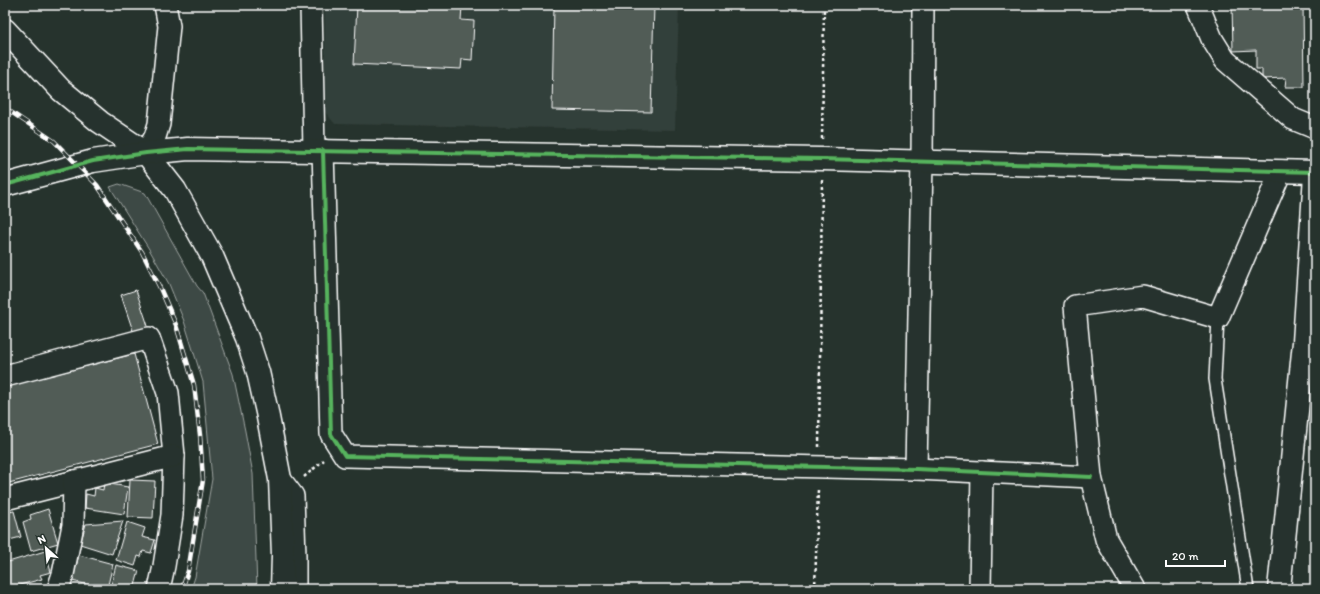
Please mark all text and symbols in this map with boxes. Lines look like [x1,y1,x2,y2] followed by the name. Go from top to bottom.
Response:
[26,528,66,568] north arrow
[35,532,48,547] text: N
[1166,542,1225,568] scale bar
[1172,549,1199,563] text: 20 m

